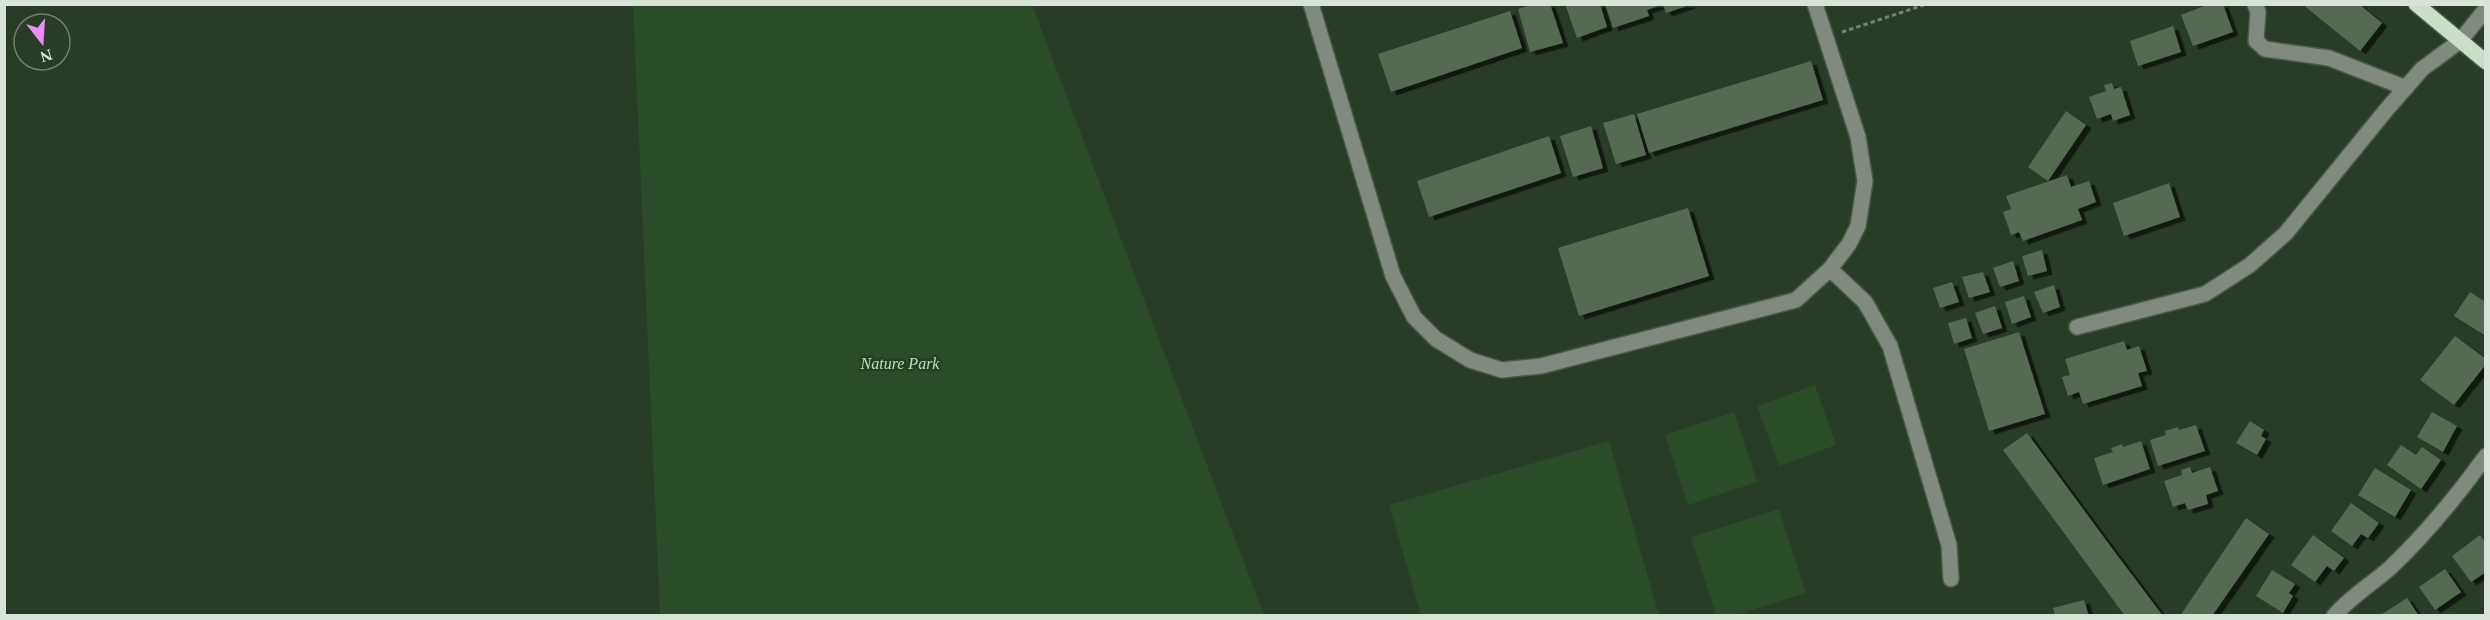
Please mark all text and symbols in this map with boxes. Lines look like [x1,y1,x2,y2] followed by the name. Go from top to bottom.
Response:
[12,12,72,72] north arrow
[38,46,54,66] text: N
[860,355,940,372] park label: Nature Park

